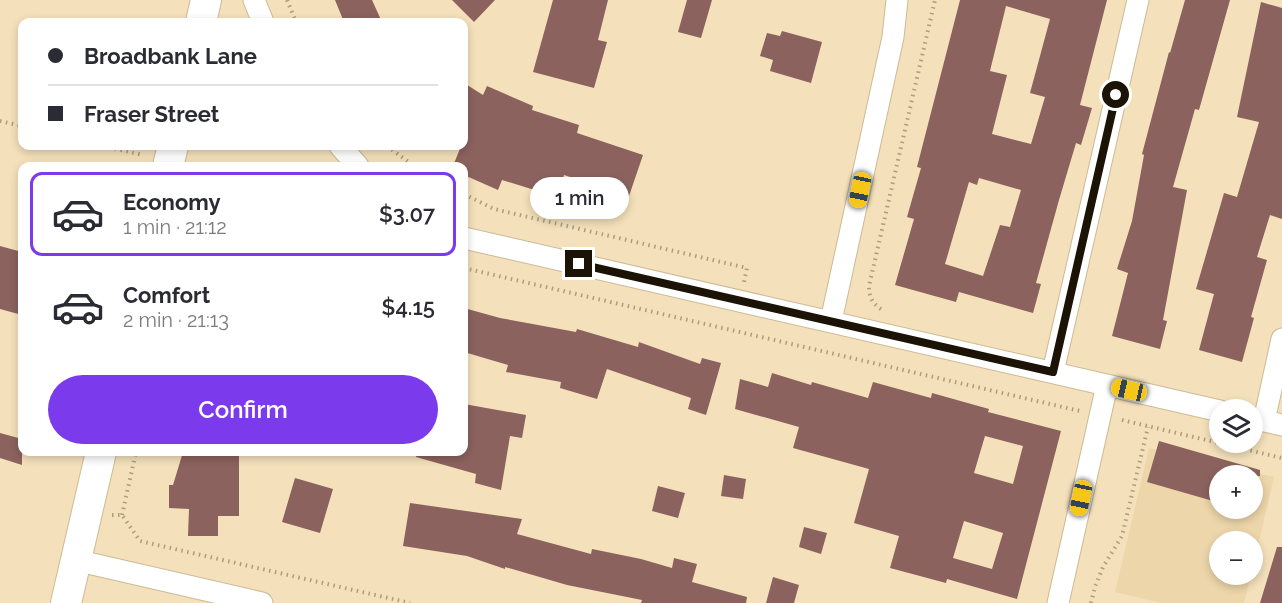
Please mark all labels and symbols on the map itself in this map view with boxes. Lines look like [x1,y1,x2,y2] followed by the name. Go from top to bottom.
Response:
[1102,81,1129,108] route start
[847,171,873,209] car
[530,177,628,219] callout: 1 min
[565,250,592,277] route end
[1109,377,1149,403] car
[1068,479,1094,517] car

